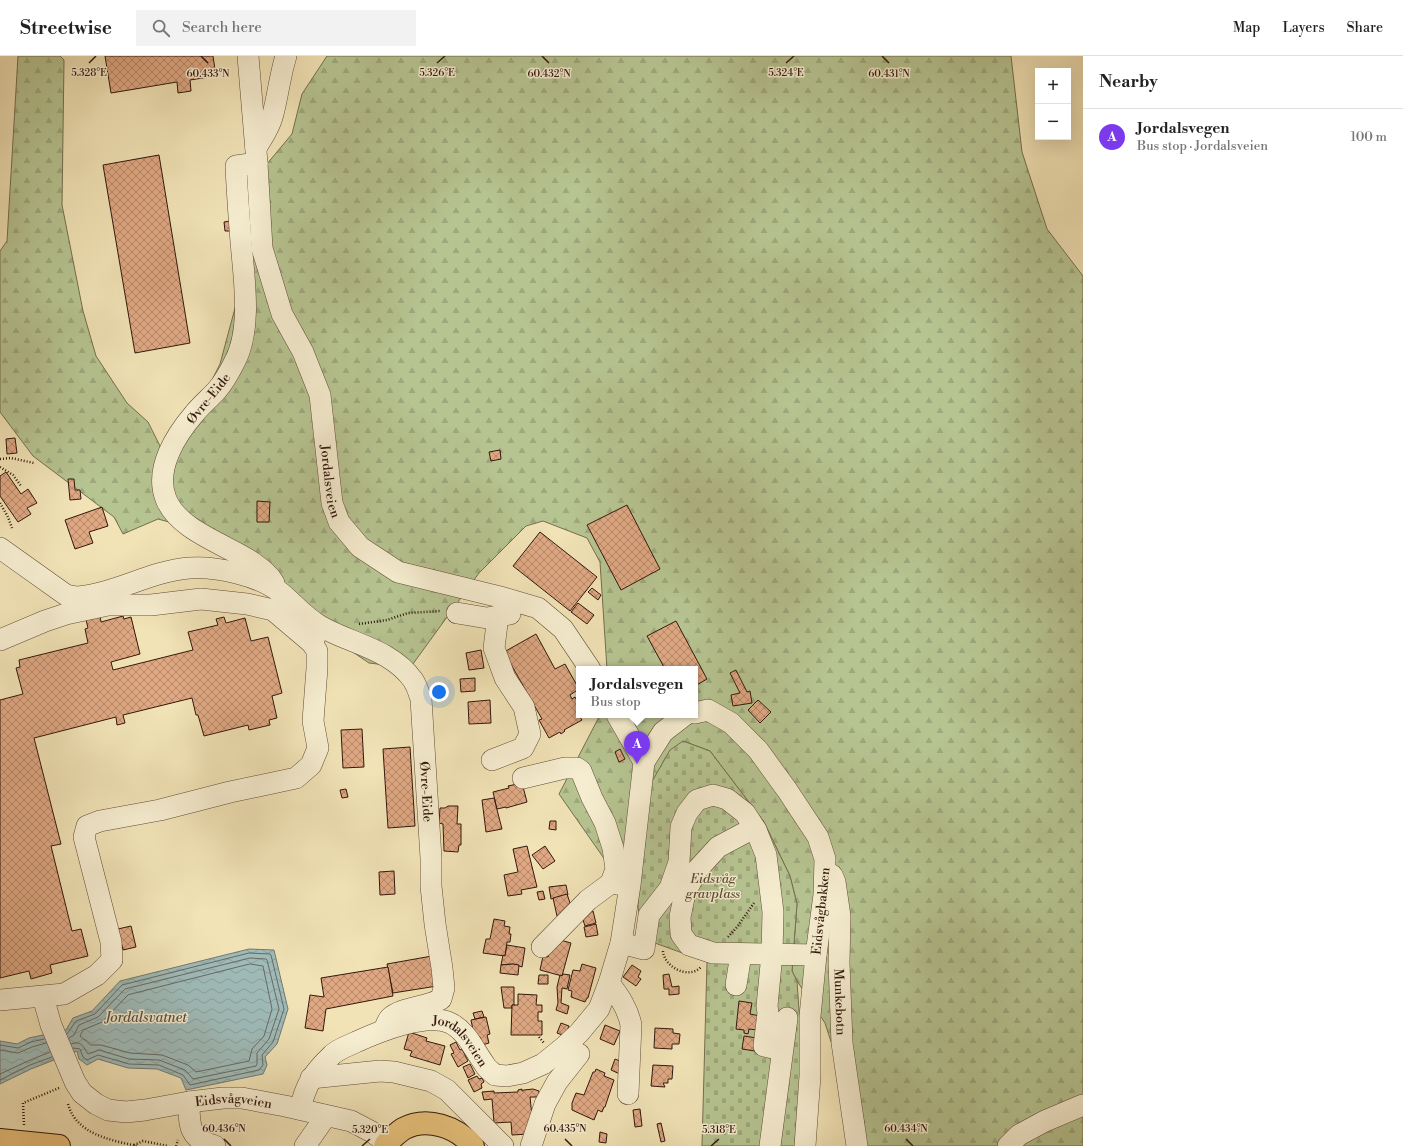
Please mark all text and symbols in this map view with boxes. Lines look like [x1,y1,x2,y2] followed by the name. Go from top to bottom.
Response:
[136,10,416,46] search box
[20,16,112,40] text: Streetwise
[150,17,172,39] icon: search
[182,18,262,37] text: Search here
[1233,19,1260,37] text: Map
[1282,19,1325,37] text: Layers
[1347,19,1383,37] text: Share
[71,67,107,79] text: 5.328°E
[419,67,455,79] text: 5.326°E
[768,67,804,79] text: 5.324°E
[186,68,230,80] text: 60.433°N
[527,68,571,80] text: 60.432°N
[868,68,910,80] text: 60.431°N
[1035,68,1071,140] map controls
[1035,68,1071,104] button: +
[1099,71,1158,93] text: Nearby
[1035,104,1071,140] button: −
[1137,119,1229,138] text: Jordalsvegen
[1107,129,1117,145] text: A
[1351,129,1387,145] text: 100 m
[1137,138,1268,154] text: Bus stop · Jordalsveien
[183,370,234,427] street label: Øvre-Eide
[316,443,344,520] street label: Jordalsveien
[576,666,698,718] popup
[591,675,683,694] text: Jordalsvegen
[429,682,449,702] your location
[591,694,641,710] text: Bus stop
[624,731,650,764] pin: A
[416,761,436,823] street label: Øvre-Eide
[808,866,834,956] street label: Eidsvågbakken
[685,871,740,902] park label: Eidsvåg gravplass
[830,968,849,1036] street label: Munkebotn
[103,1009,187,1027] water label: Jordalsvatnet
[431,1013,491,1070] street label: Jordalsveien
[194,1091,274,1112] street label: Eidsvågveien
[202,1123,246,1135] text: 60.436°N
[544,1123,587,1135] text: 60.435°N
[884,1123,928,1135] text: 60.434°N
[352,1124,388,1136] text: 5.320°E
[702,1124,736,1136] text: 5.318°E

